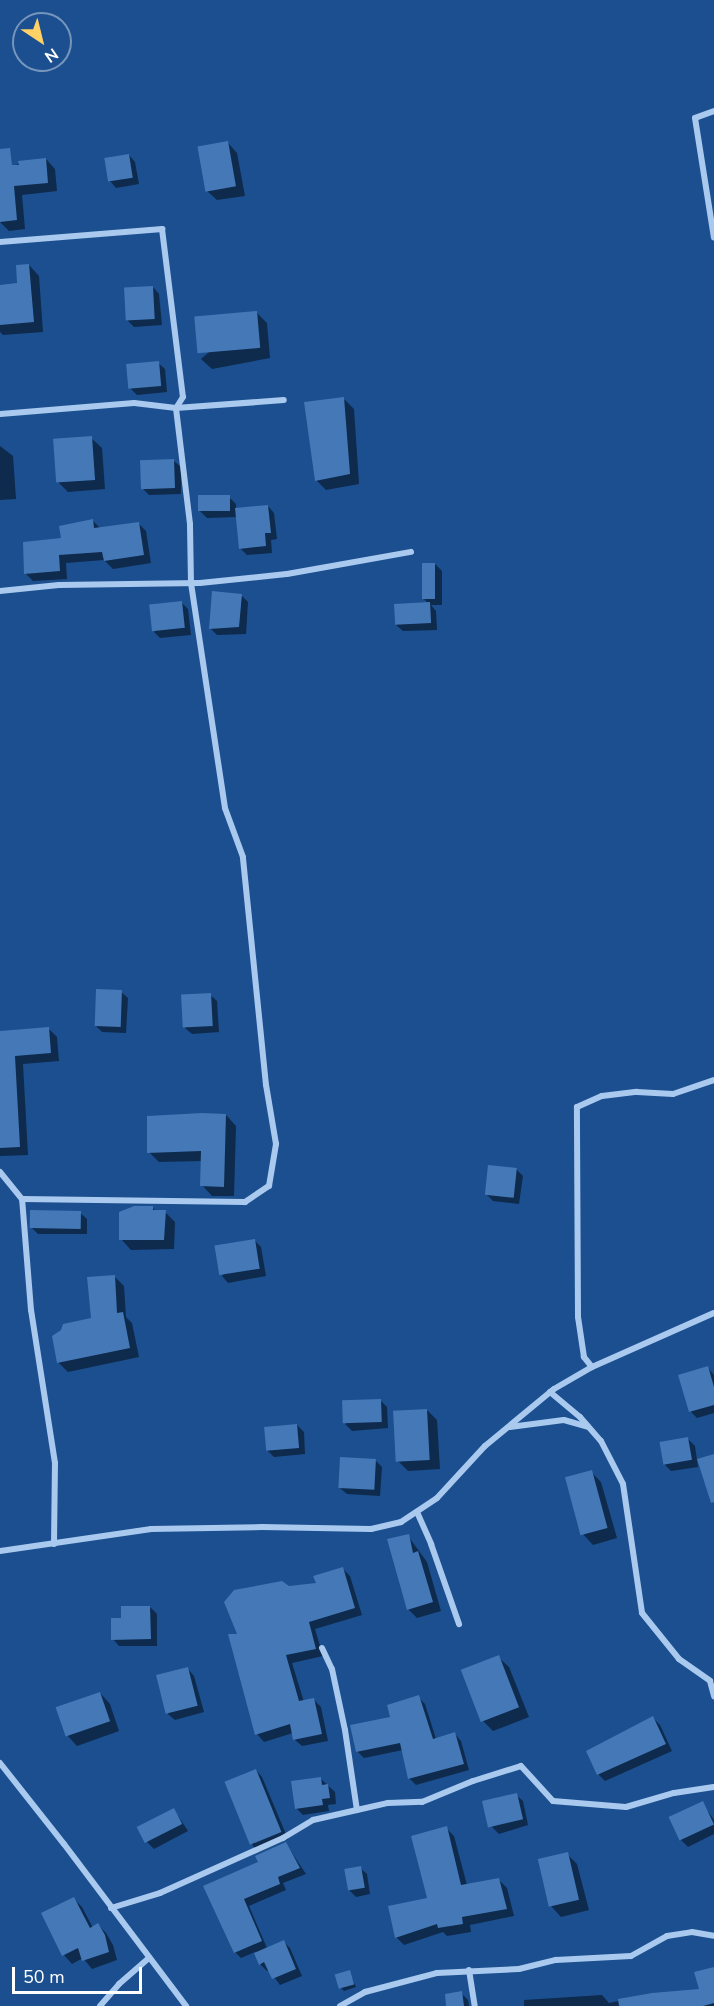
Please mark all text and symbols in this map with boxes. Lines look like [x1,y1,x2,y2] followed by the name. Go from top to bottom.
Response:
[12,12,72,72] north arrow
[40,43,62,68] text: N
[15,1955,146,1993] scale bar
[23,1965,65,1989] text: 50 m

